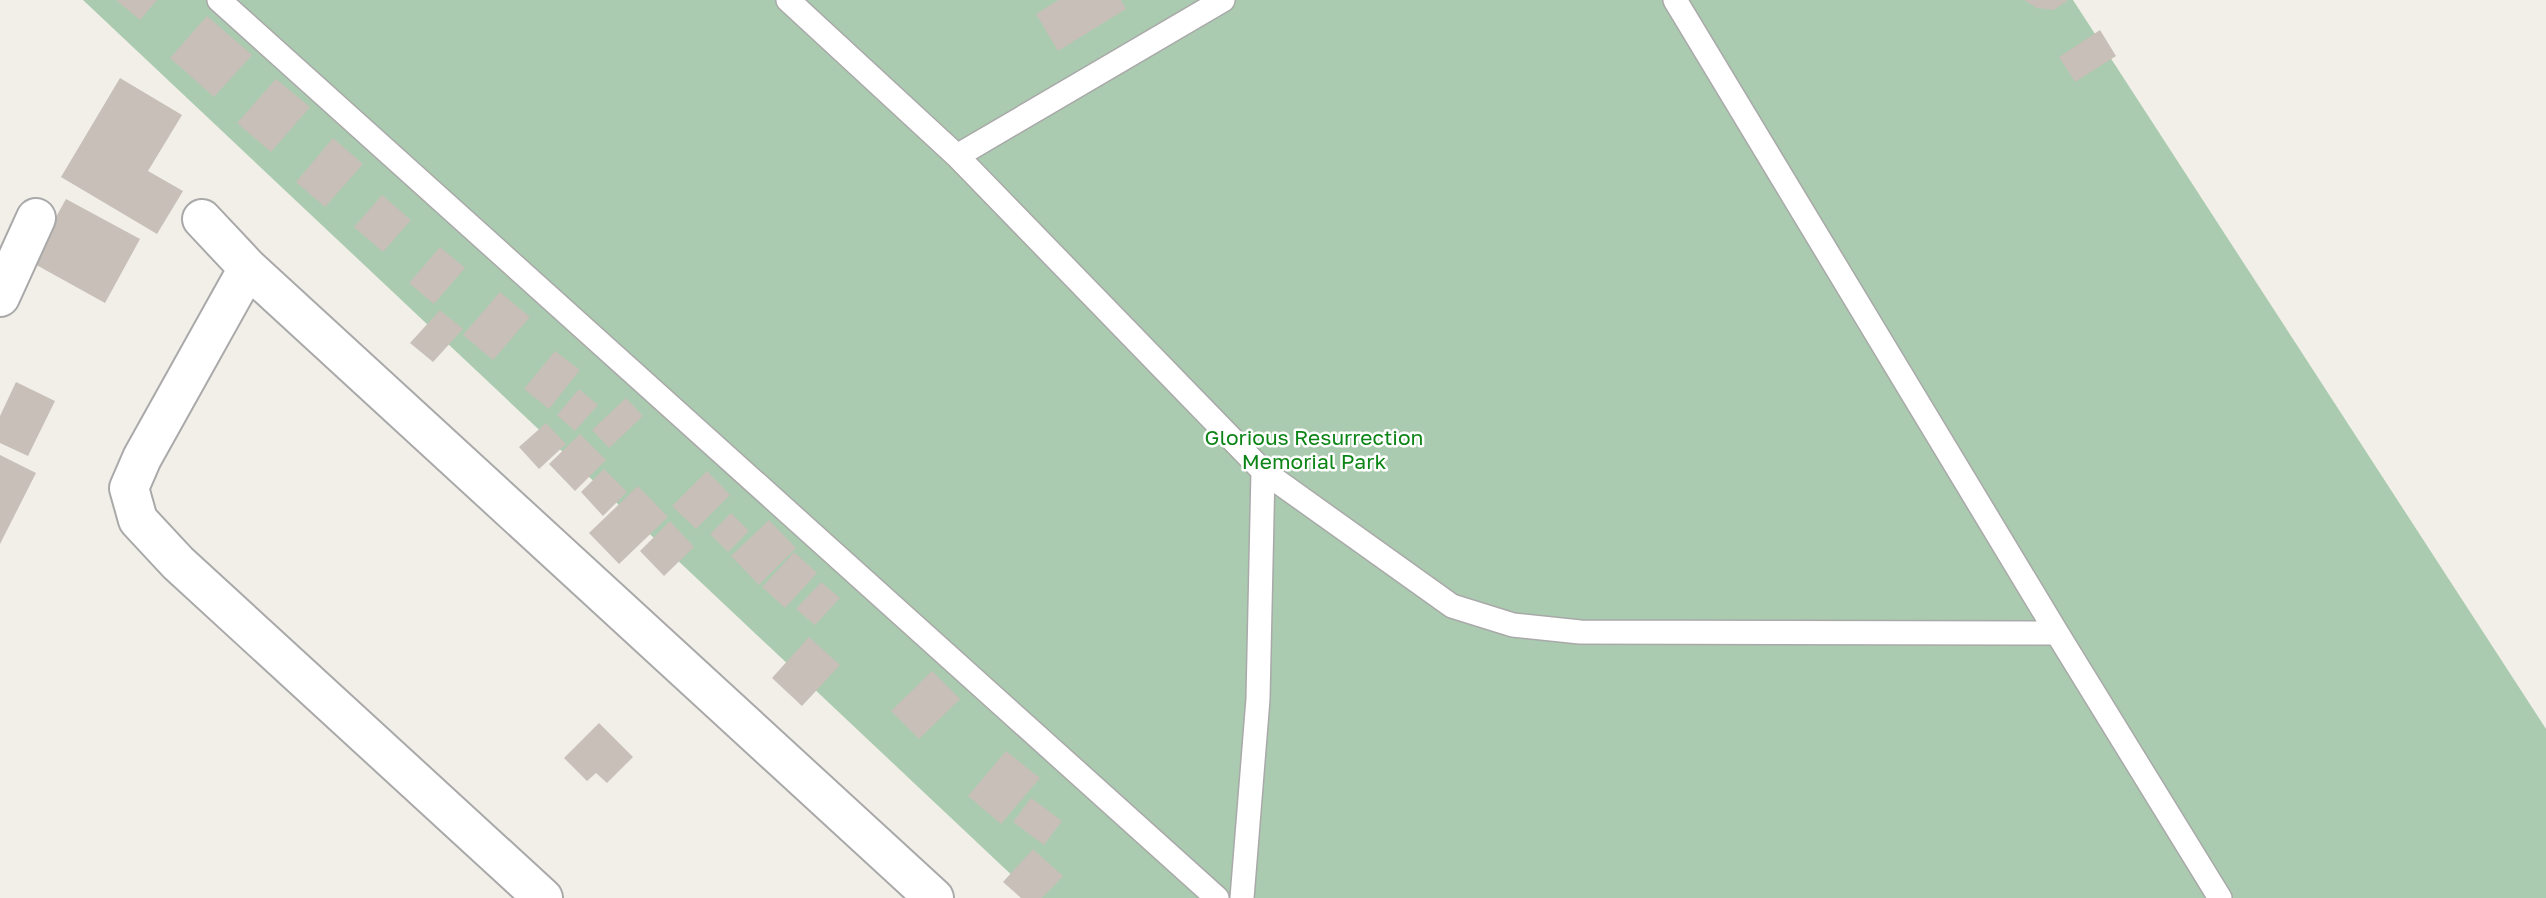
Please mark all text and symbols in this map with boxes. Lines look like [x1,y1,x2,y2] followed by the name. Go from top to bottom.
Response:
[1205,424,1423,474] park label: Glorious Resurrection Memorial Park

